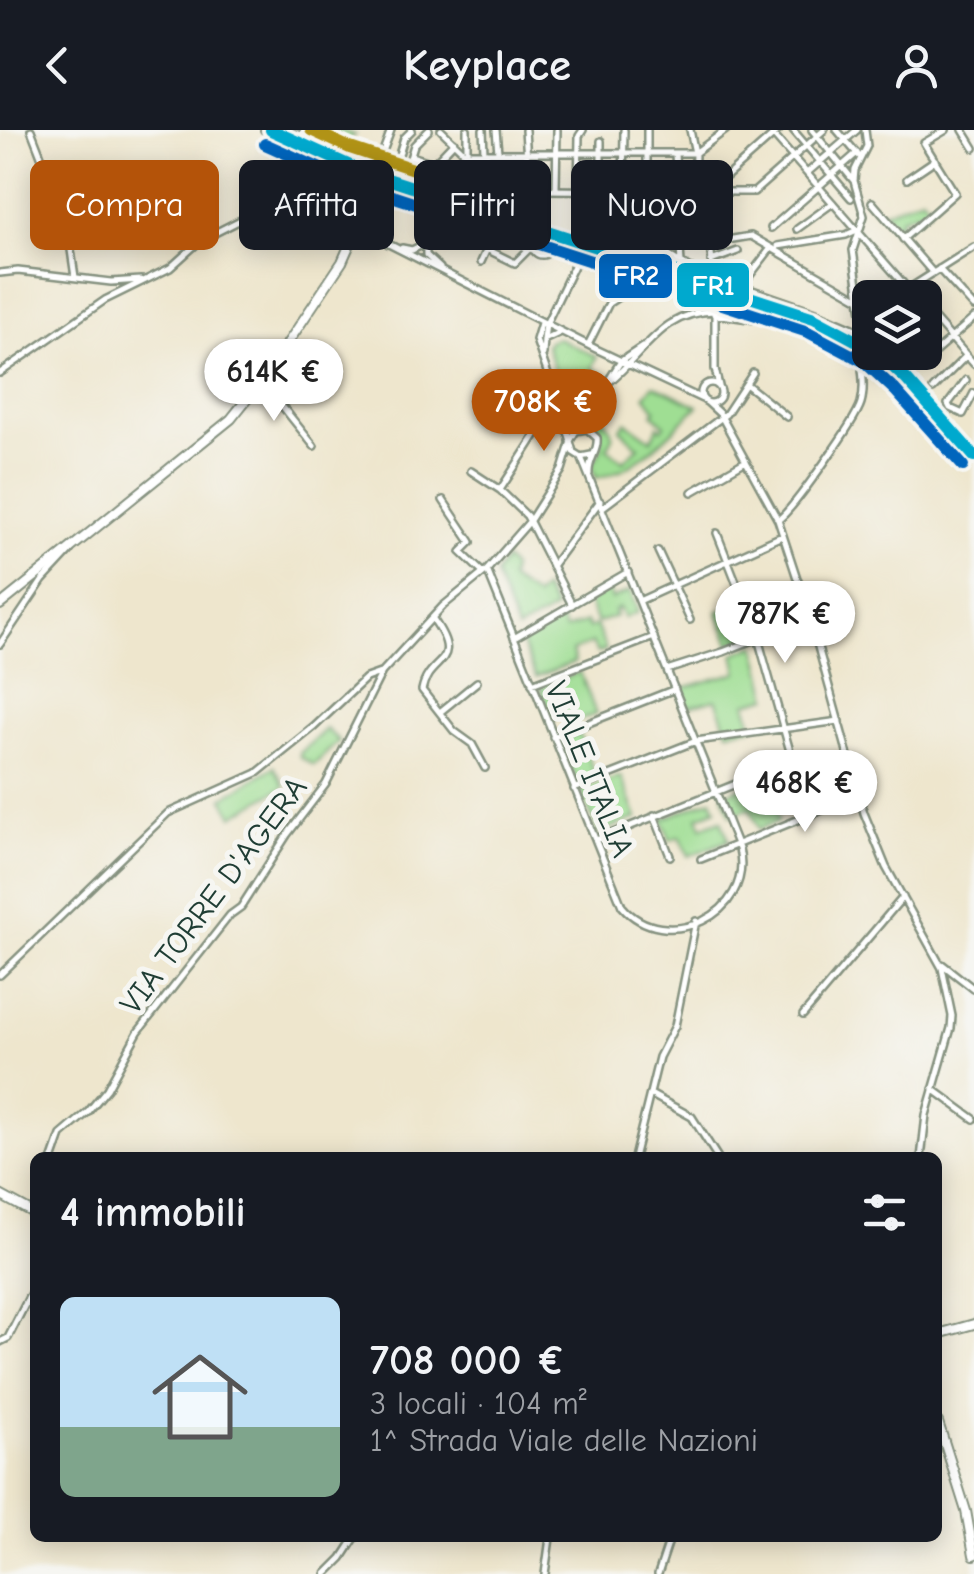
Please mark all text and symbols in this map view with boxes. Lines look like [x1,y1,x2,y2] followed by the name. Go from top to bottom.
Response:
[30,38,85,93] icon: back
[889,38,944,93] icon: person
[403,39,571,91] text: Keyplace
[30,160,219,250] chip: Compra
[239,160,394,250] chip: Affitta
[414,160,551,250] chip: Filtri
[571,160,733,250] chip: Nuovo
[597,252,674,300] line badge: FR2
[613,260,659,292] text: FR2
[675,261,751,309] line badge: FR1
[691,270,735,302] text: FR1
[852,280,942,370] map controls
[852,280,942,370] button: layers
[193,339,355,424] pin: 614K €
[226,353,322,390] text: 614K €
[463,369,625,454] pin: 708K €
[494,383,594,420] text: 708K €
[704,581,866,666] pin: 787K €
[737,595,833,632] text: 787K €
[537,676,642,863] street label: VIALE ITALIA
[724,750,886,835] pin: 468K €
[755,764,855,801] text: 468K €
[112,769,315,1021] street label: VIA TORRE D'AGERA
[857,1185,912,1240] icon: filters
[60,1188,246,1237] text: 4 immobili
[370,1336,565,1385] text: 708 000 €
[140,1337,260,1457] icon: home
[370,1385,587,1422] text: 3 locali · 104 m²
[370,1422,758,1459] text: 1^ Strada Viale delle Nazioni

